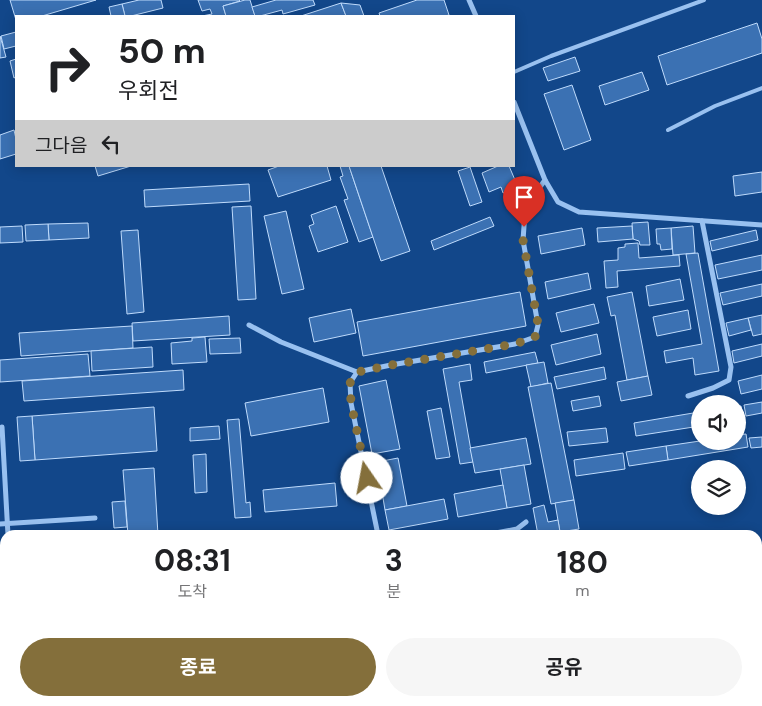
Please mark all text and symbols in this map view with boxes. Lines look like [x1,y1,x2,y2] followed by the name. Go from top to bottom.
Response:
[118,28,206,74] text: 50 m
[35,35,100,100] icon: right
[118,76,179,105] text: 우회전
[97,130,125,158] icon: left
[35,133,87,158] text: 그다음
[503,176,545,227] pin
[510,183,538,211] icon: arrive
[691,395,746,515] map controls
[691,395,746,450] button: sound
[340,451,392,503] position arrow
[691,460,746,515] button: layers
[154,541,231,580] text: 08:31
[385,541,403,580] text: 3
[557,543,608,582] text: 180
[575,580,590,601] text: m
[178,581,207,602] text: 도착
[386,581,401,602] text: 분
[20,638,376,696] button: 종료
[386,638,742,696] button: 공유

